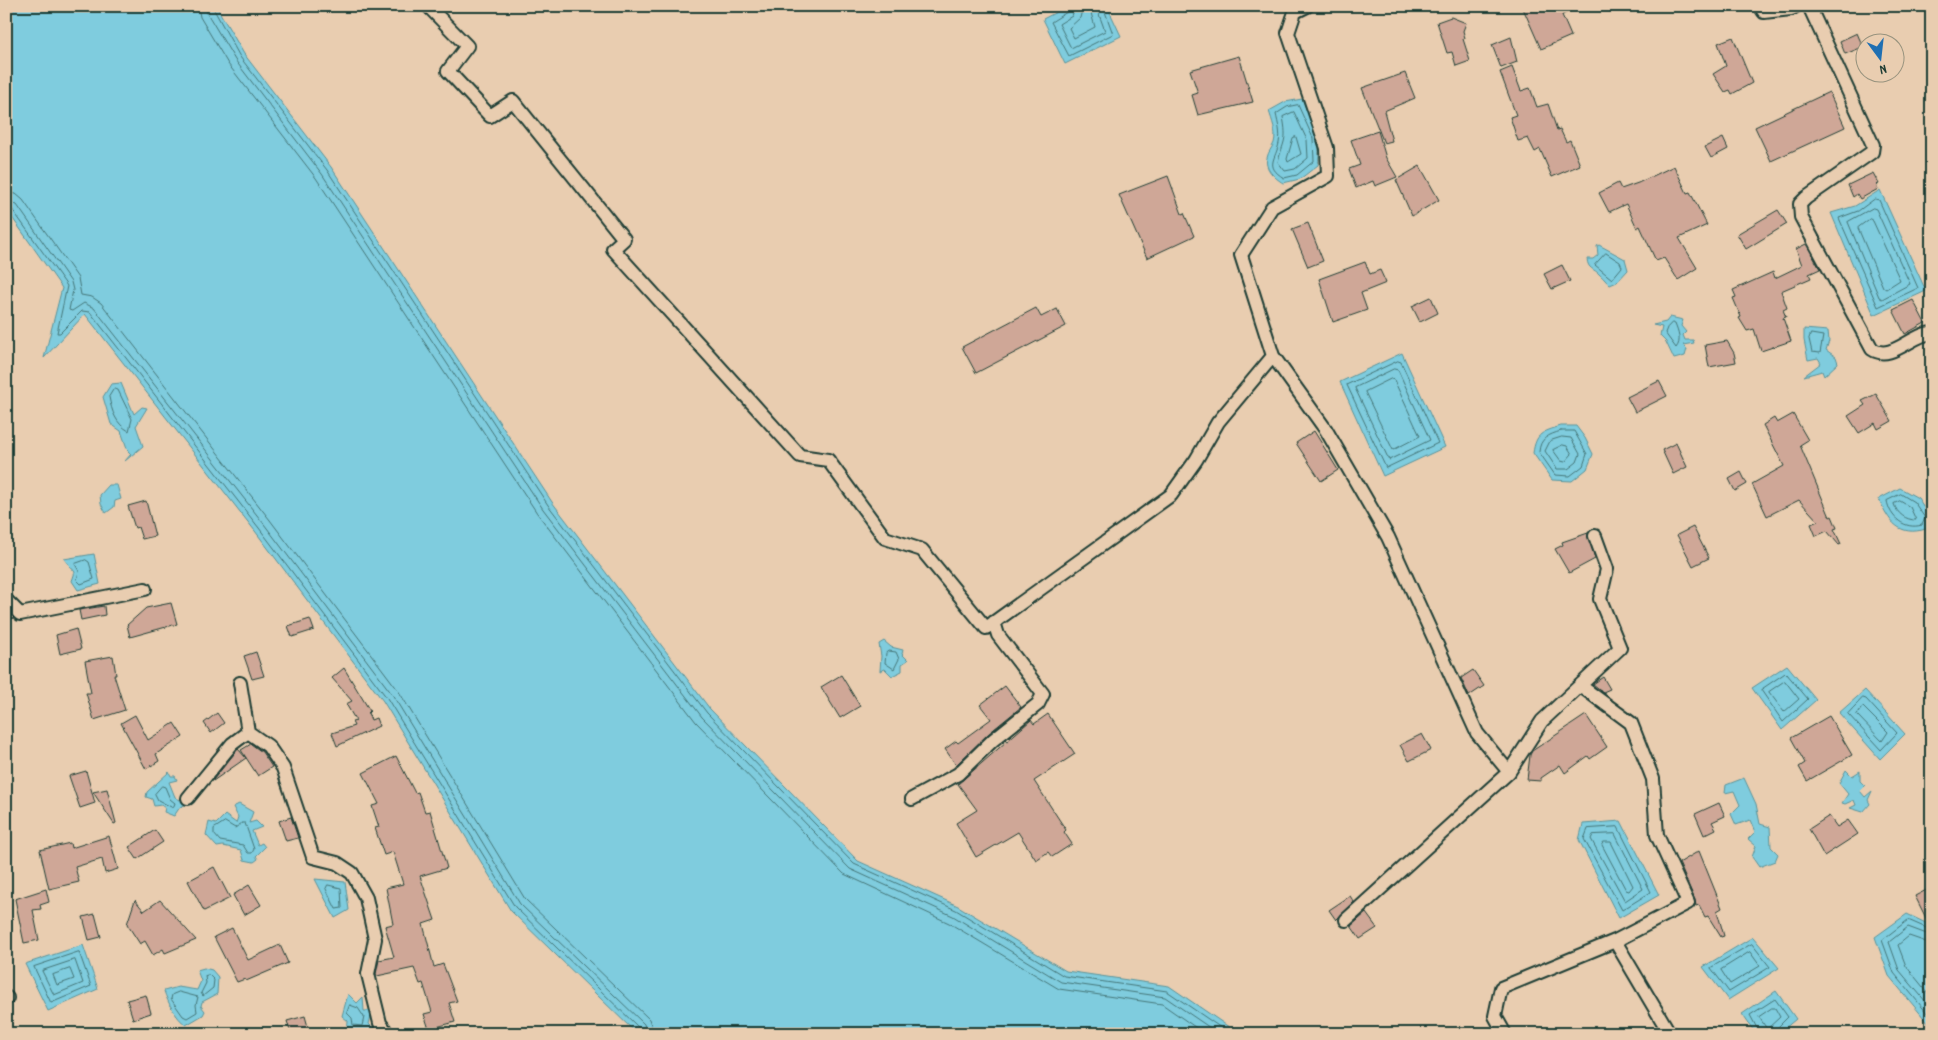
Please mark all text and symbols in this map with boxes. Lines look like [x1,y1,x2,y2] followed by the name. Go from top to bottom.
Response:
[1856,32,1906,82] north arrow
[1877,58,1889,79] text: N

